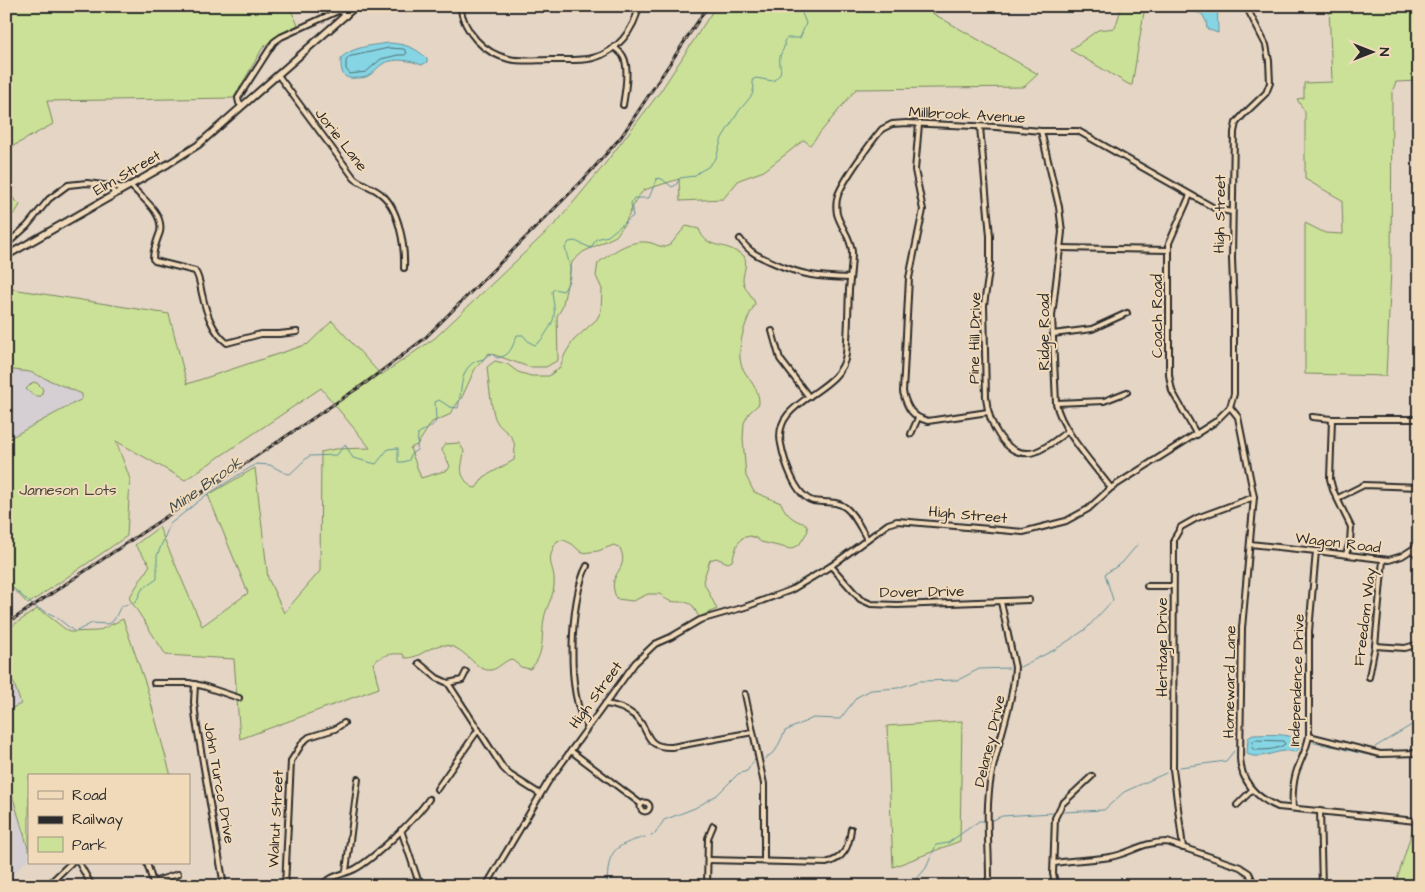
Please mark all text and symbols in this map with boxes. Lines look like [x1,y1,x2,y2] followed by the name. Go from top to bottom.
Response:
[1348,28,1398,78] north arrow
[1374,48,1394,57] text: N
[908,101,1026,129] street label: Millbrook Avenue
[310,104,372,176] street label: Jorie Lane
[89,145,165,201] street label: Elm Street
[1209,174,1232,254] street label: High Street
[1147,274,1168,358] street label: Coach Road
[964,292,986,384] street label: Pine Hill Drive
[1034,293,1056,370] street label: Ridge Road
[163,450,248,519] water label: Mine Brook
[19,480,117,501] park label: Jameson Lots
[928,501,1008,530] street label: High Street
[1294,527,1382,560] street label: Wagon Road
[1349,567,1382,667] street label: Freedom Way
[880,581,964,603] street label: Dover Drive
[1152,597,1174,697] street label: Heritage Drive
[1284,613,1310,747] street label: Independence Drive
[1219,625,1241,739] street label: Homeward Lane
[564,657,628,734] street label: High Street
[969,693,1012,789] street label: Delaney Drive
[198,721,240,845] street label: John Turco Drive
[263,770,289,868] street label: Walnut Street
[28,774,190,864] legend
[72,785,107,806] text: Road
[72,809,123,831] text: Railway
[72,835,107,856] text: Park

